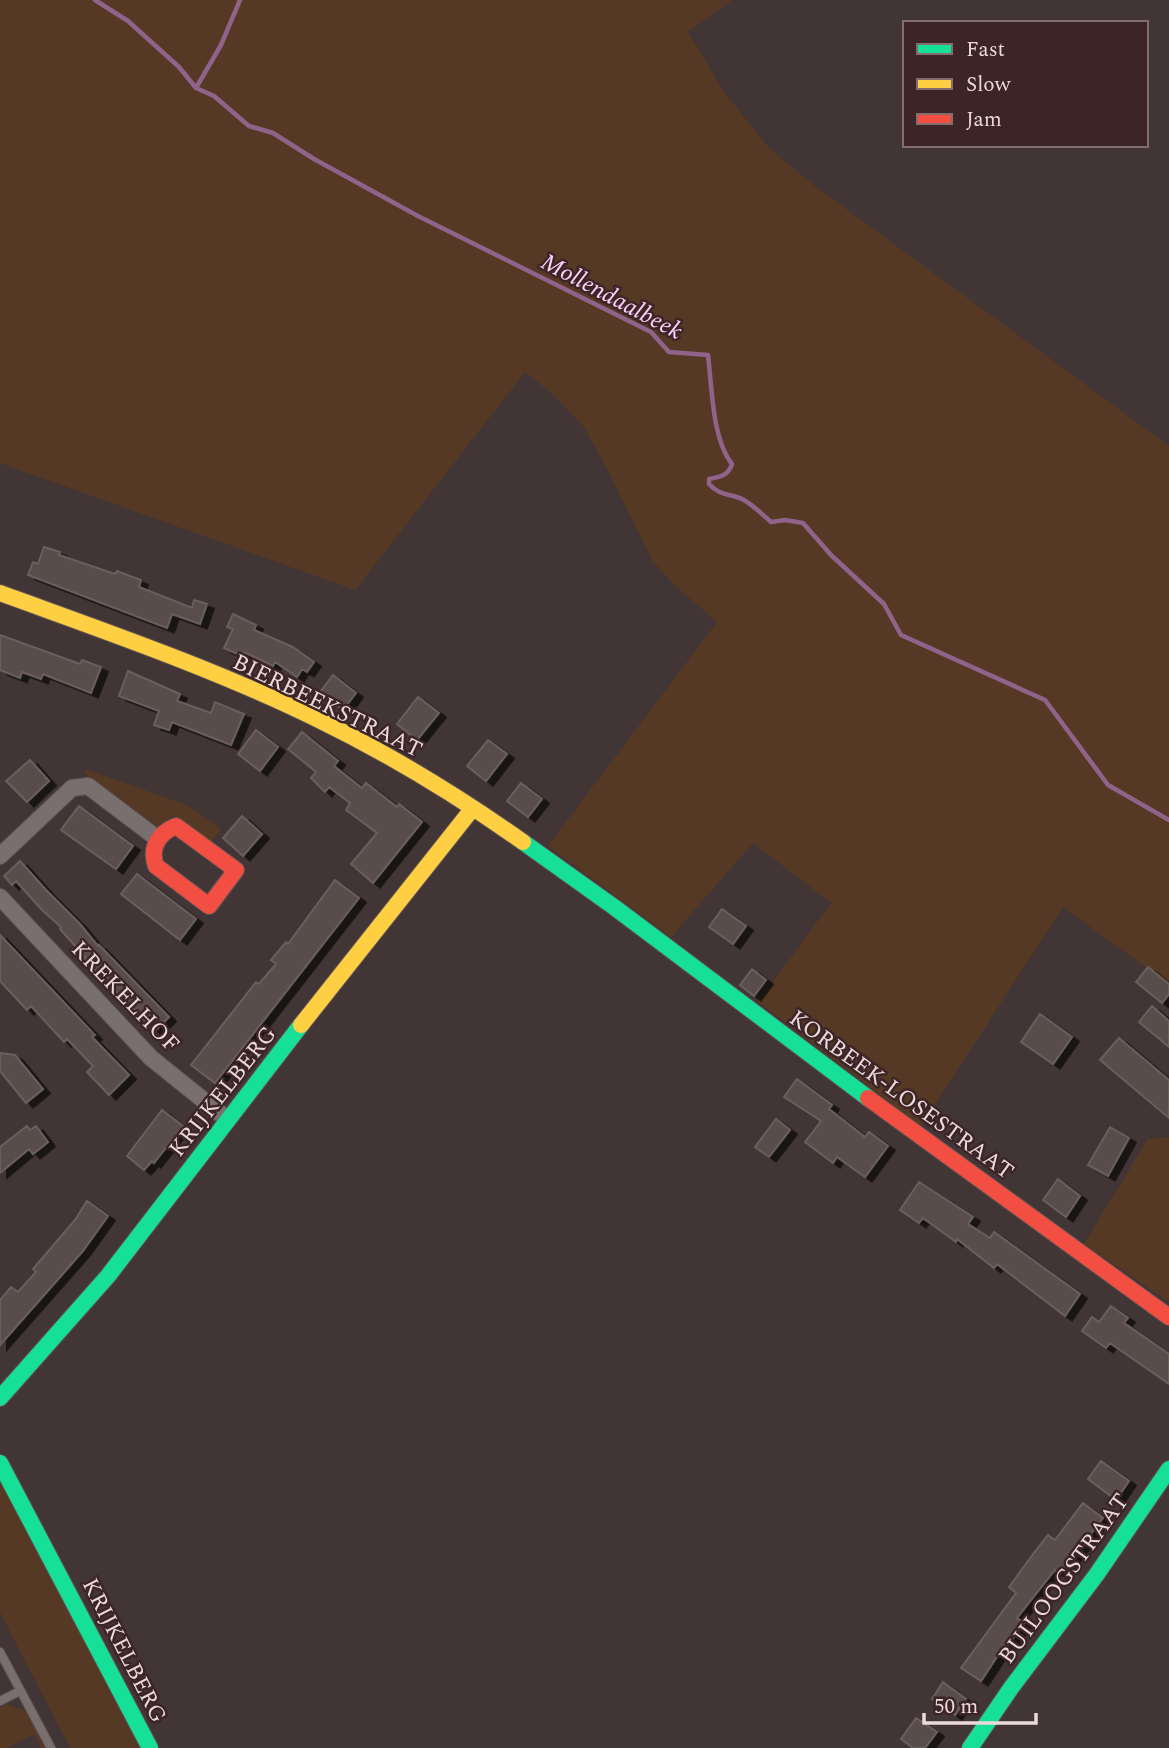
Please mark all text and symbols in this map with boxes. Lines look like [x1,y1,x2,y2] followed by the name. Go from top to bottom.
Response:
[903,21,1148,147] legend
[966,34,1005,66] text: Fast
[966,69,1012,101] text: Slow
[966,104,1002,136] text: Jam
[534,244,689,349] water label: Mollendaalbeek
[226,645,428,768] street label: BIERBEEKSTRAAT
[62,933,187,1061] street label: KREKELHOF
[781,1001,1021,1189] street label: KORBEEK-LOSESTRAAT
[161,1019,286,1165] street label: KRIJKELBERG
[990,1486,1138,1672] street label: BUILOOGSTRAAT
[72,1572,175,1729] street label: KRIJKELBERG
[924,1682,1036,1726] scale bar
[934,1691,978,1723] text: 50 m

